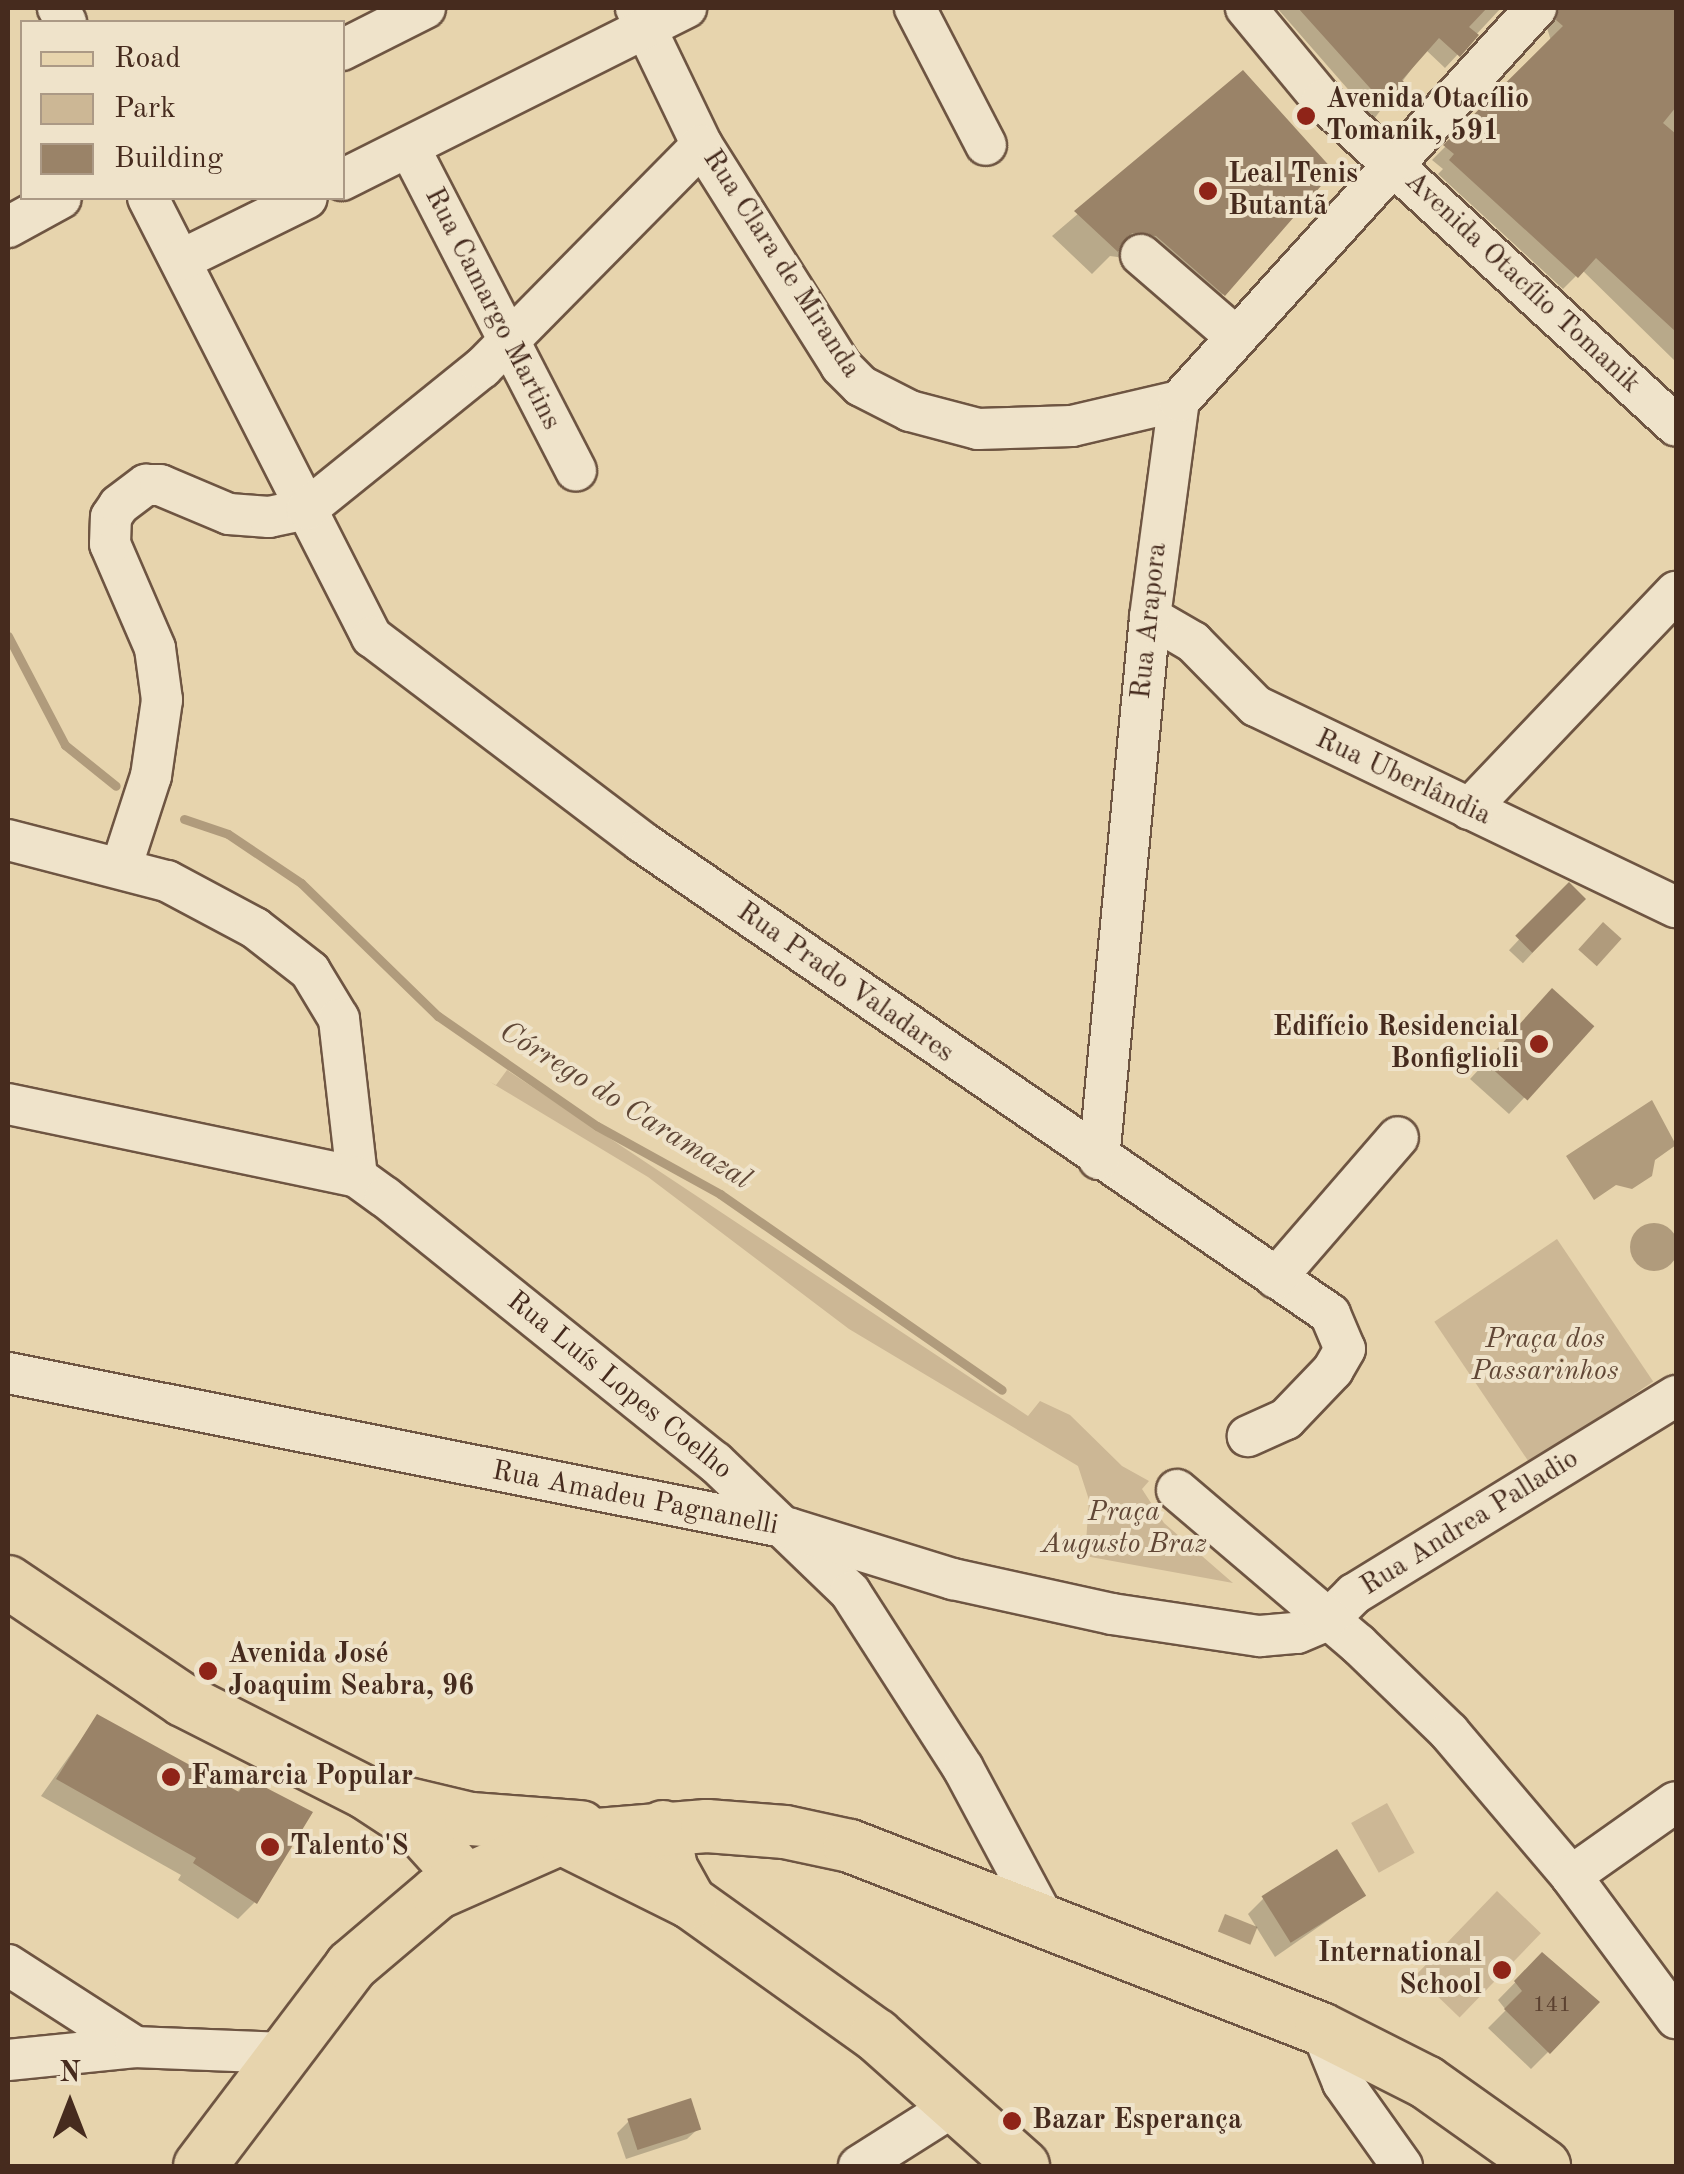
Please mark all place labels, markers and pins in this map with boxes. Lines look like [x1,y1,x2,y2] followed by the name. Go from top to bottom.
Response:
[1326,83,1529,149] place label: Avenida Otacílio Tomanik, 591
[1295,105,1317,127] marker: Avenida Otacílio Tomanik, 591
[1228,158,1358,224] place label: Leal Tenis Butantã
[1197,180,1219,202] marker: Leal Tenis Butantã
[1273,1011,1519,1077] place label: Edifício Residencial Bonfiglioli
[1528,1033,1550,1055] marker: Edifício Residencial Bonfiglioli
[228,1638,474,1704] place label: Avenida José Joaquim Seabra, 96
[197,1660,219,1682] marker: Avenida José Joaquim Seabra, 96
[191,1760,413,1794] place label: Famarcia Popular
[160,1766,182,1788] marker: Famarcia Popular
[290,1830,409,1864] place label: Talento'S
[259,1836,281,1858] marker: Talento'S
[1318,1937,1482,2003] place label: International School
[1491,1959,1513,1981] marker: International School
[1032,2104,1242,2138] place label: Bazar Esperança
[1001,2110,1023,2132] marker: Bazar Esperança

